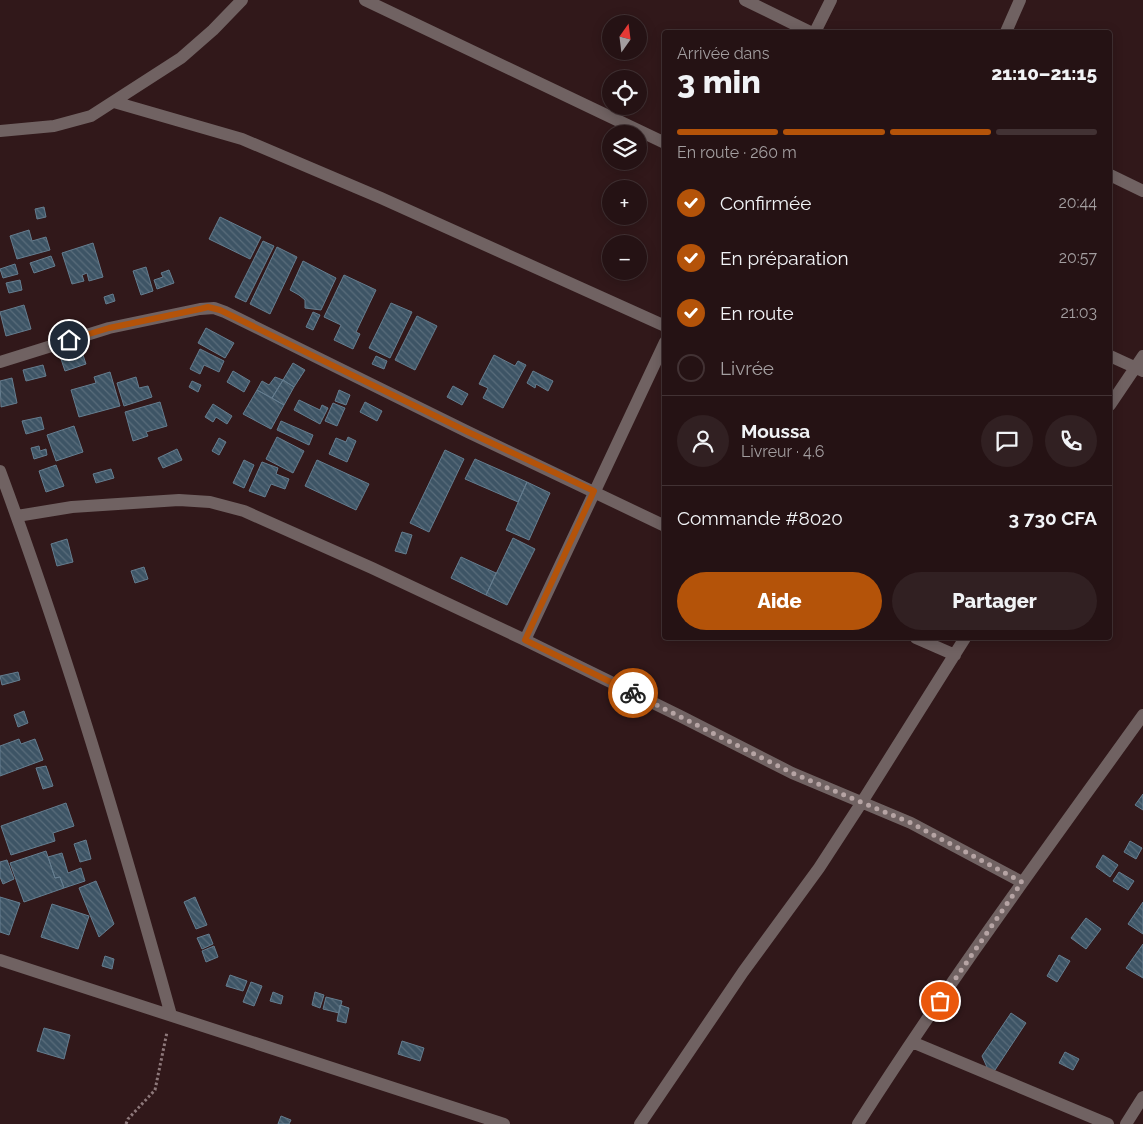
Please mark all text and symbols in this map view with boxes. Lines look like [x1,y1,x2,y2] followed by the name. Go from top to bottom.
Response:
[602,15,648,60] north arrow
[602,15,647,280] map controls
[677,44,769,63] text: Arrivée dans
[991,62,1097,84] text: 21:10–21:15
[677,63,761,100] text: 3 min
[602,70,647,115] button: locate
[602,125,647,170] button: layers
[677,143,797,162] text: En route · 260 m
[602,180,647,225] button: +
[677,189,705,217] icon: check
[720,192,811,214] text: Confirmée
[1058,193,1097,212] text: 20:44
[602,235,647,280] button: −
[677,244,705,272] icon: check
[720,247,849,269] text: En préparation
[1059,248,1097,267] text: 20:57
[677,299,705,327] icon: check
[720,302,794,324] text: En route
[1060,303,1097,322] text: 21:03
[48,319,90,361] pin
[55,326,83,354] icon: home
[720,357,774,379] text: Livrée
[677,415,729,467] button: person
[981,415,1033,467] button: chat
[1045,415,1097,467] button: phone
[741,420,810,442] text: Moussa
[741,442,824,461] text: Livreur · 4.6
[677,507,843,529] text: Commande #8020
[1009,507,1097,529] text: 3 730 CFA
[677,572,882,630] button: Aide
[892,572,1097,630] button: Partager
[608,668,658,718] courier
[619,679,647,707] icon: bike
[919,980,961,1022] pin
[926,987,954,1015] icon: bag

